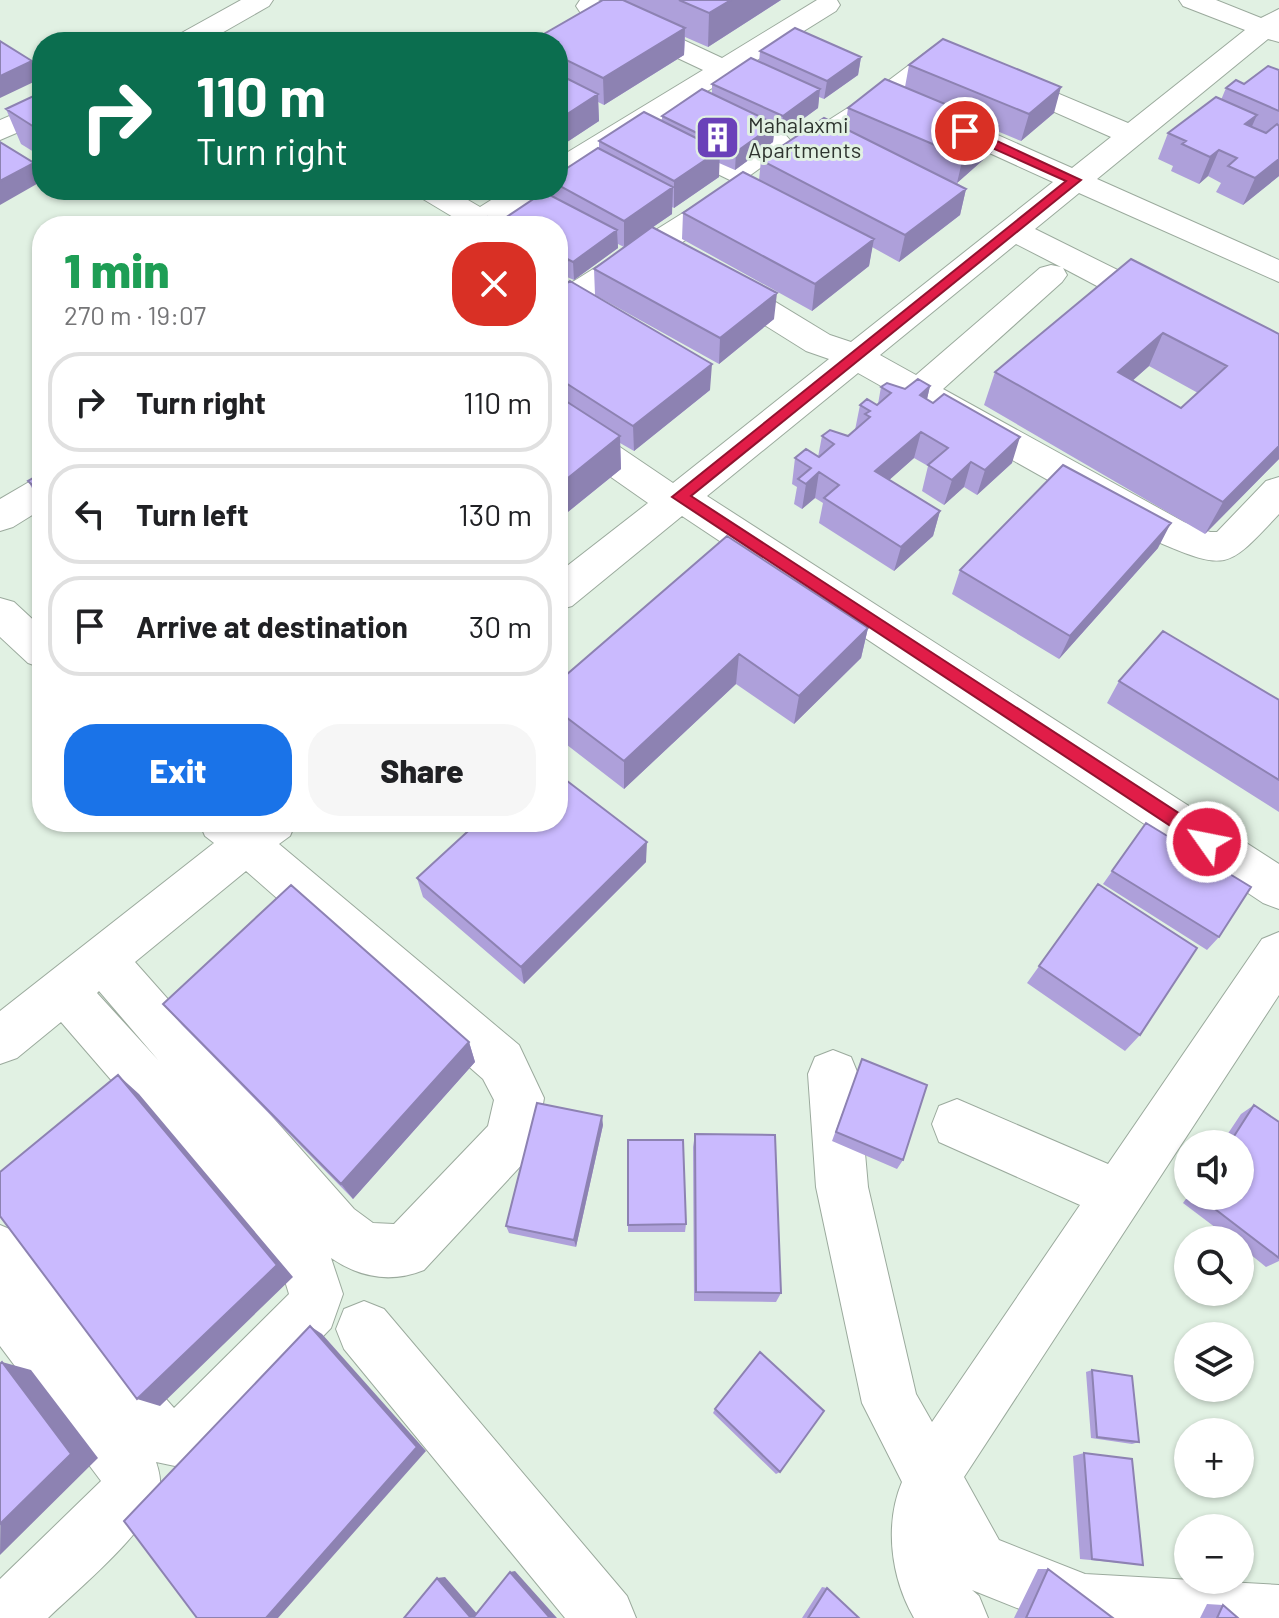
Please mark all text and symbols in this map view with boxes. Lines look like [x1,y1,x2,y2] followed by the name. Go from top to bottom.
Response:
[196,61,326,128] text: 110 m
[64,64,168,168] icon: right
[931,97,999,165] pin
[943,109,987,153] icon: arrive
[748,111,861,162] place label: Mahalaxmi Apartments
[693,114,741,162] building icon: Mahalaxmi Apartments
[196,129,348,172] text: Turn right
[64,240,170,298] text: 1 min
[452,242,536,326] button: close
[64,299,206,330] text: 270 m · 19:07
[68,380,112,424] icon: right
[136,384,266,420] text: Turn right
[463,384,532,420] text: 110 m
[68,492,112,536] icon: left
[136,496,249,532] text: Turn left
[458,496,532,532] text: 130 m
[68,604,112,648] icon: arrive
[136,608,408,644] text: Arrive at destination
[469,608,532,644] text: 30 m
[64,724,292,816] button: Exit
[308,724,536,816] button: Share
[1165,800,1249,884] position arrow
[1174,1130,1254,1594] map controls
[1174,1130,1254,1210] button: sound
[1174,1226,1254,1306] button: search
[1174,1322,1254,1402] button: layers
[1174,1418,1254,1498] button: +
[1174,1514,1254,1594] button: −

